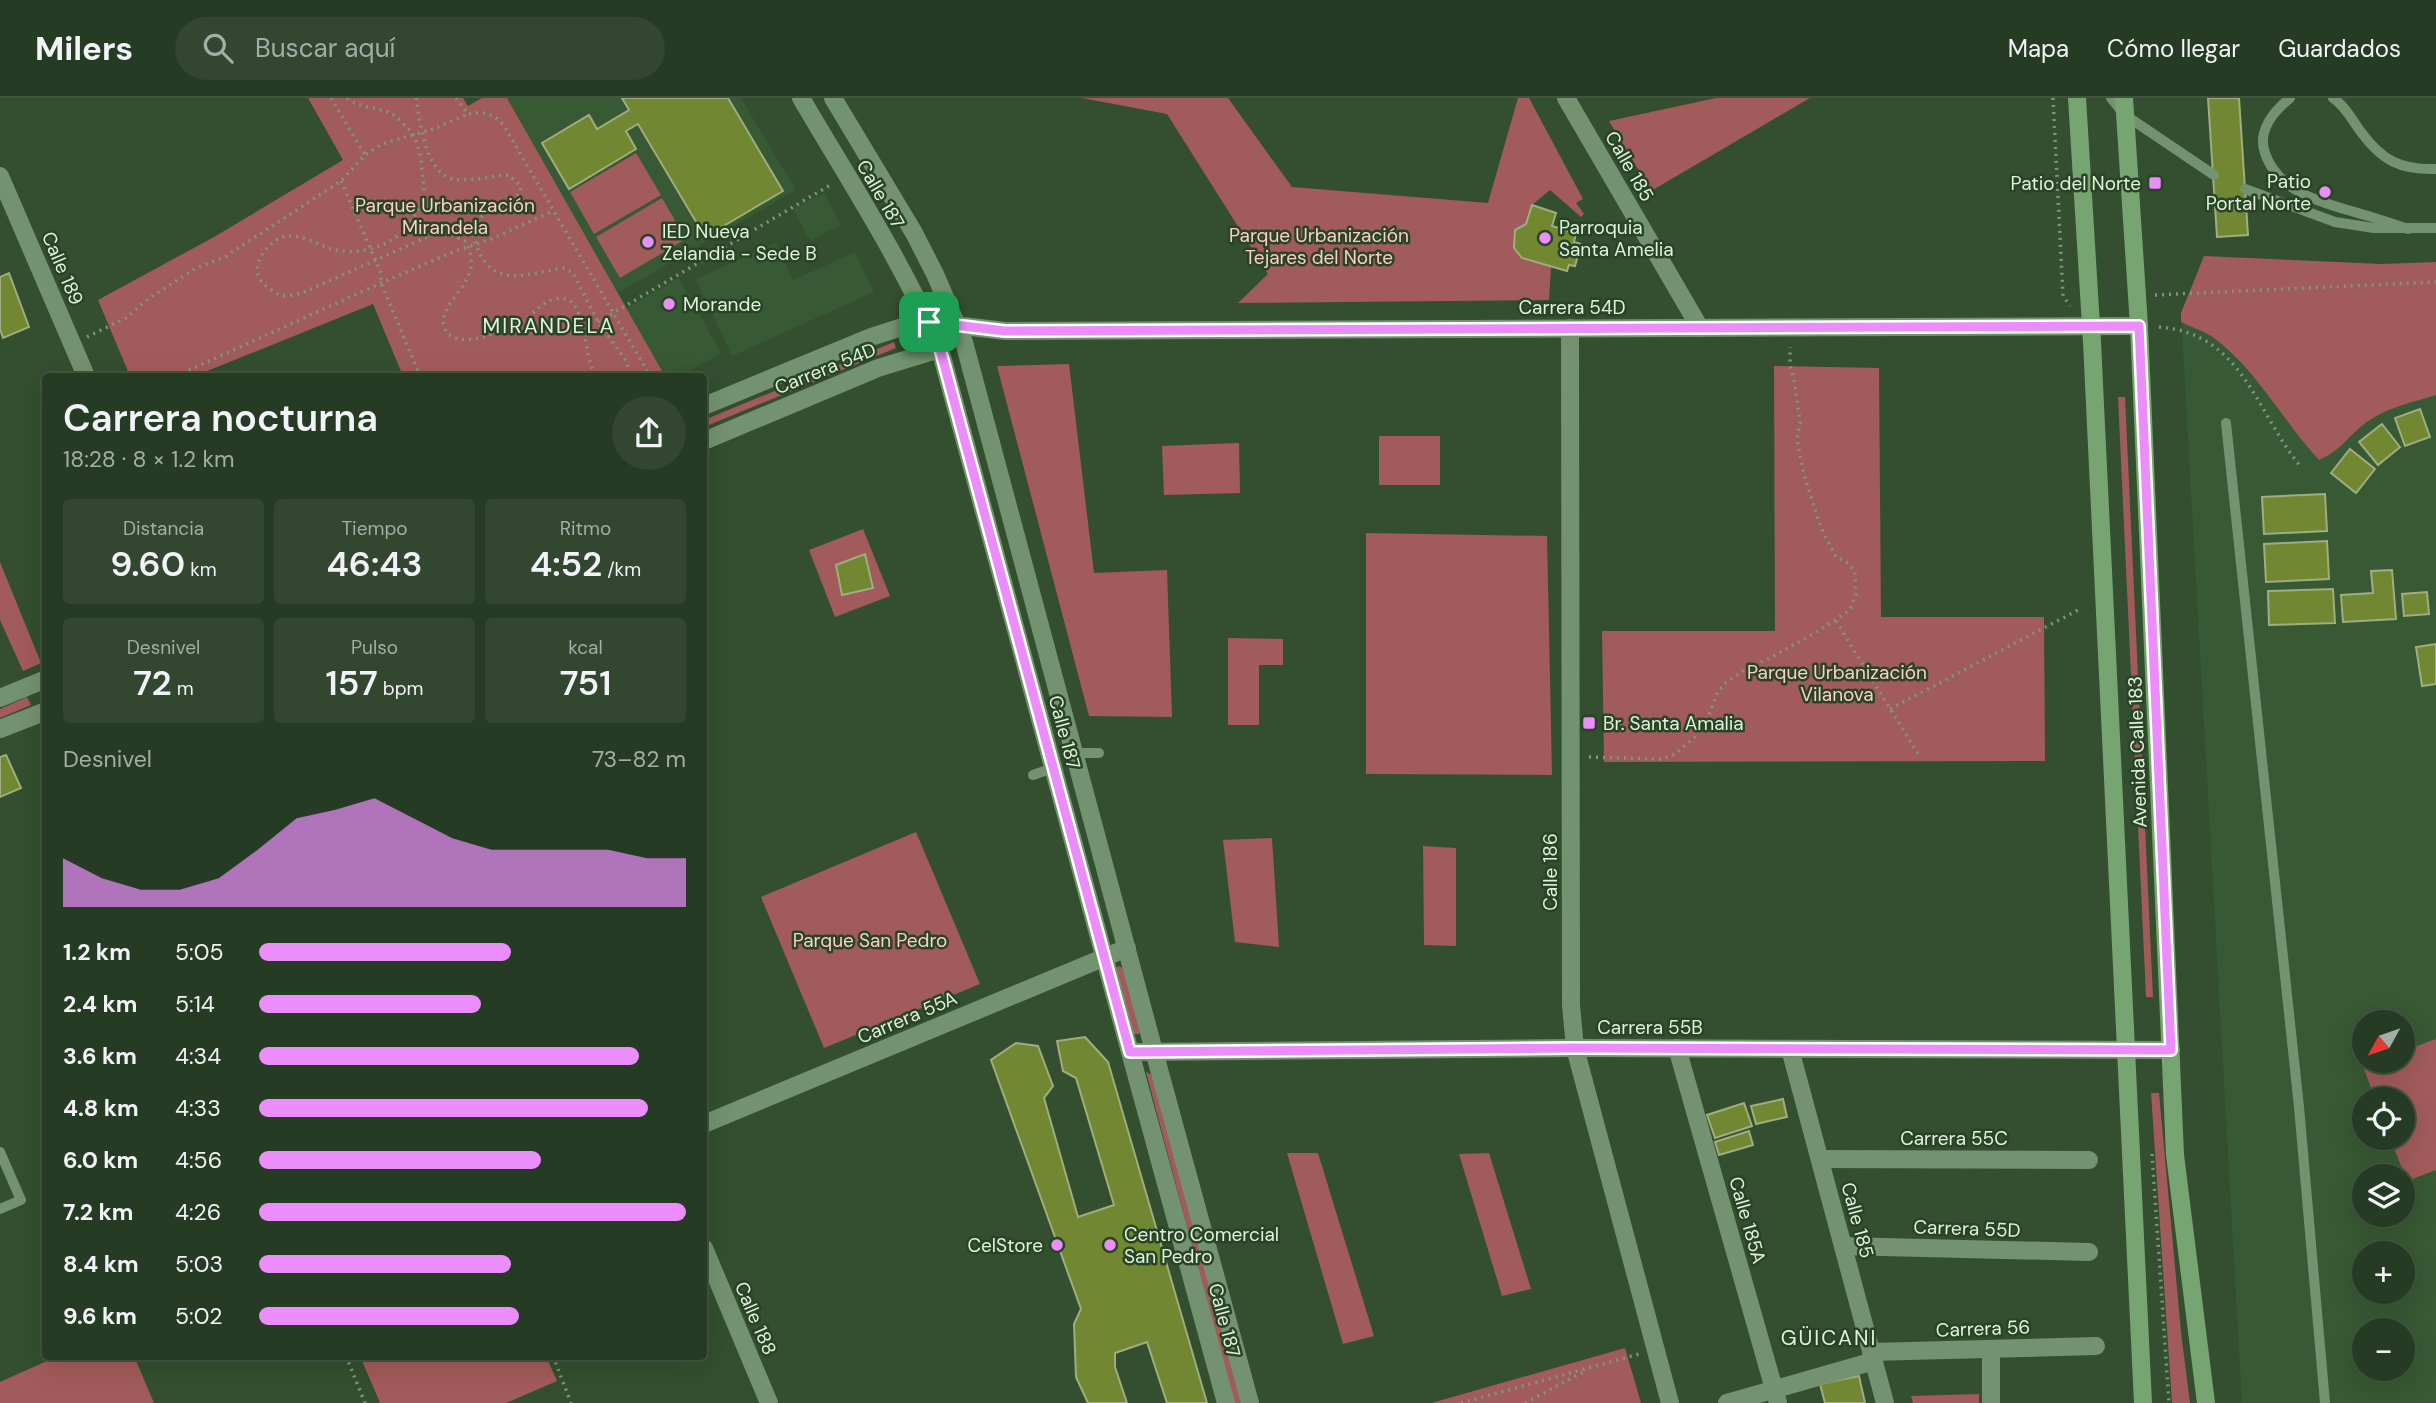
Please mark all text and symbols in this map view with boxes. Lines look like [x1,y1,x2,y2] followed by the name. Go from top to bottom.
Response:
[175,17,665,80] search box
[35,27,133,70] text: Milers
[199,29,237,67] icon: search
[255,31,395,65] text: Buscar aquí
[2008,33,2069,64] text: Mapa
[2107,33,2240,64] text: Cómo llegar
[2278,33,2401,64] text: Guardados
[1599,127,1660,206] street label: Calle 185
[851,155,910,233] street label: Calle 187
[2206,169,2311,216] place label: Patio Portal Norte
[2011,171,2141,196] place label: Patio del Norte
[2147,175,2163,191] marker: Patio del Norte
[2317,184,2333,200] marker: Patio Portal Norte
[355,193,535,240] park label: Parque Urbanización Mirandela
[1559,215,1674,262] place label: Parroquia Santa Amelia
[662,219,817,266] place label: IED Nueva Zelandia - Sede B
[1229,223,1409,270] park label: Parque Urbanización Tejares del Norte
[36,228,89,309] street label: Calle 189
[1537,230,1553,246] marker: Parroquia Santa Amelia
[640,234,656,250] marker: IED Nueva Zelandia - Sede B
[683,292,761,317] place label: Morande
[899,292,959,352] pin
[1518,295,1626,320] street label: Carrera 54D
[661,296,677,312] marker: Morande
[910,303,948,341] icon: arrive
[483,312,615,340] district label: MIRANDELA
[771,337,880,400] street label: Carrera 54D
[63,393,378,443] text: Carrera nocturna
[612,396,686,470] button: share
[63,444,235,474] text: 18:28 · 8 × 1.2 km
[123,516,204,541] text: Distancia
[341,516,408,541] text: Tiempo
[560,516,611,541] text: Ritmo
[110,541,185,587] text: 9.60
[326,541,423,587] text: 46:43
[530,541,602,587] text: 4:52
[185,557,217,582] text: km
[602,557,641,582] text: /km
[127,635,200,660] text: Desnivel
[351,635,398,660] text: Pulso
[568,635,603,660] text: kcal
[133,660,172,706] text: 72
[325,660,378,706] text: 157
[560,660,611,706] text: 751
[1747,660,1927,707] park label: Parque Urbanización Vilanova
[172,676,194,701] text: m
[378,676,424,701] text: bpm
[2122,676,2153,828] street label: Avenida Calle 183
[1043,692,1086,772] street label: Calle 187
[1603,711,1744,736] place label: Br. Santa Amalia
[1581,715,1597,731] marker: Br. Santa Amalia
[63,744,152,774] text: Desnivel
[592,744,686,774] text: 73–82 m
[1538,833,1563,911] street label: Calle 186
[793,928,947,953] park label: Parque San Pedro
[63,937,131,967] text: 1.2 km
[175,937,223,967] text: 5:05
[854,985,961,1050] street label: Carrera 55A
[63,989,137,1019] text: 2.4 km
[175,989,215,1019] text: 5:14
[2352,1010,2415,1073] north arrow
[2352,1010,2415,1381] map controls
[1597,1015,1703,1040] street label: Carrera 55B
[63,1041,137,1071] text: 3.6 km
[175,1041,221,1071] text: 4:34
[2352,1087,2415,1150] button: locate
[63,1093,139,1123] text: 4.8 km
[175,1093,221,1123] text: 4:33
[1900,1126,2008,1151] street label: Carrera 55C
[63,1145,138,1175] text: 6.0 km
[175,1145,222,1175] text: 4:56
[2352,1164,2415,1227] button: layers
[1723,1174,1772,1267] street label: Calle 185A
[1835,1180,1880,1261] street label: Calle 185
[63,1197,133,1227] text: 7.2 km
[175,1197,221,1227] text: 4:26
[1913,1214,2021,1243] street label: Carrera 55D
[1124,1222,1279,1269] place label: Centro Comercial San Pedro
[967,1233,1043,1258] place label: CelStore
[1049,1237,1065,1253] marker: CelStore
[1102,1237,1118,1253] marker: Centro Comercial San Pedro
[2352,1241,2415,1304] button: +
[63,1249,139,1279] text: 8.4 km
[175,1249,223,1279] text: 5:03
[729,1278,782,1359] street label: Calle 188
[1203,1280,1246,1360] street label: Calle 187
[63,1301,137,1331] text: 9.6 km
[175,1301,222,1331] text: 5:02
[1935,1314,2031,1343] street label: Carrera 56
[2352,1318,2415,1381] button: −
[1781,1324,1877,1352] district label: GÜICANI

